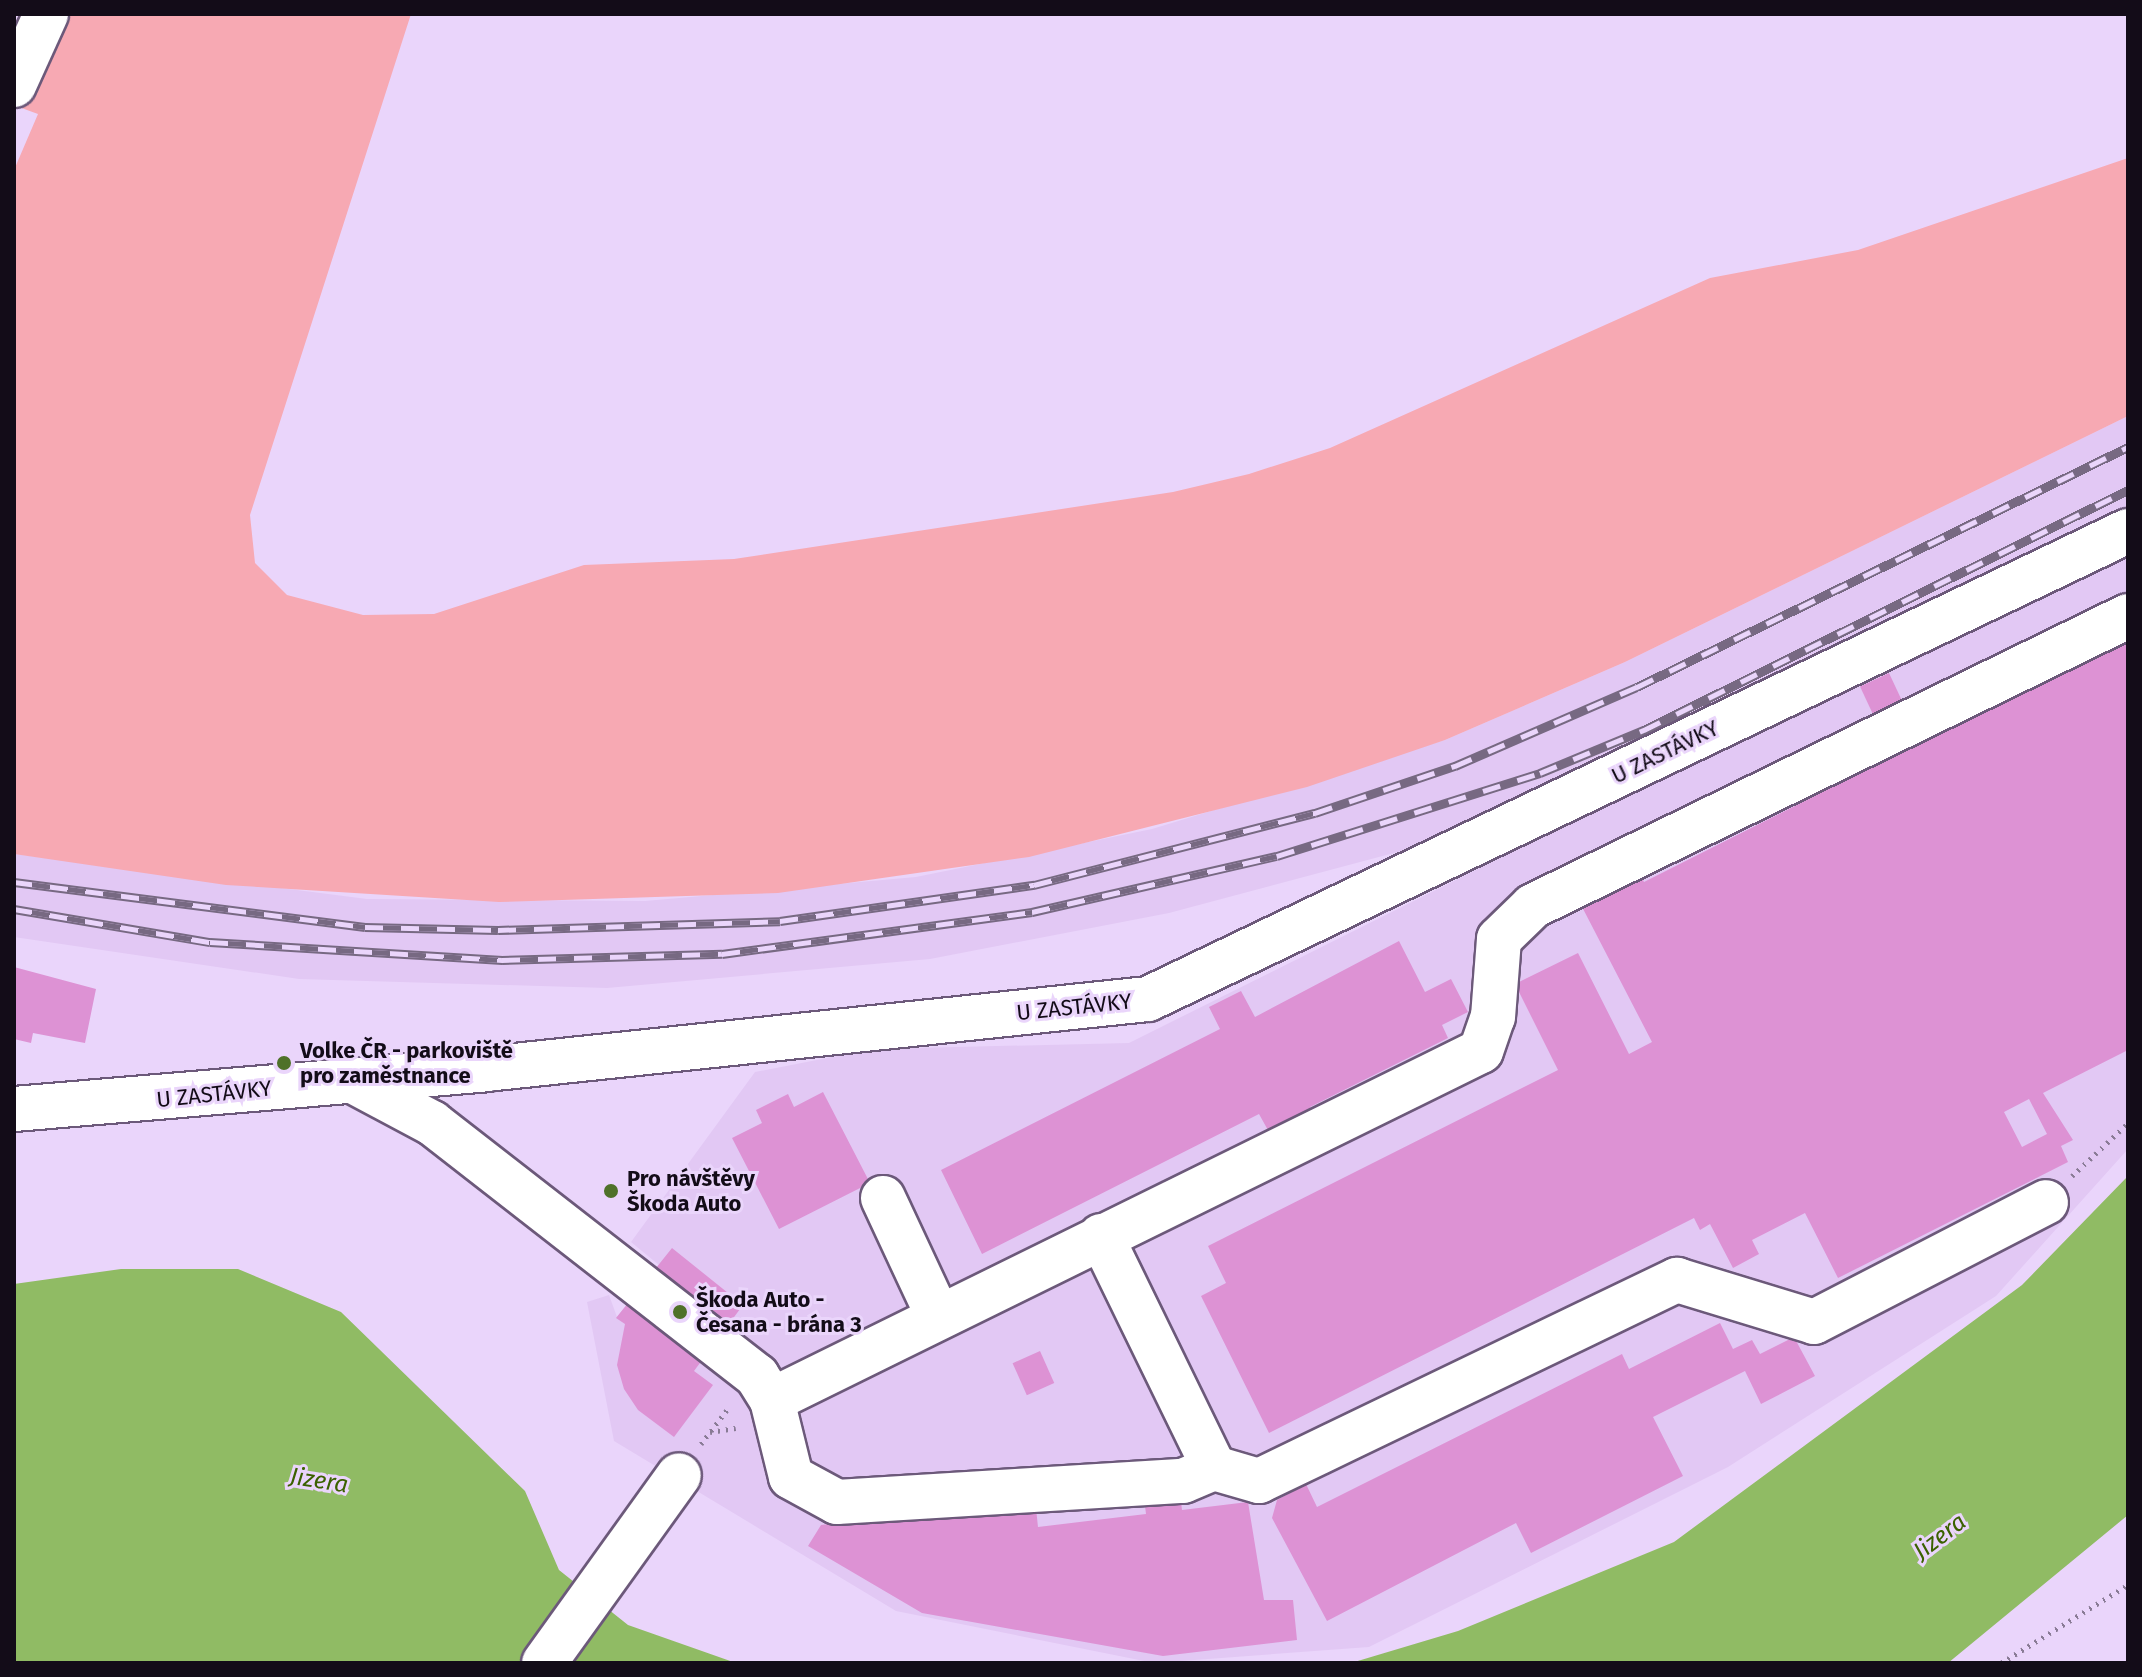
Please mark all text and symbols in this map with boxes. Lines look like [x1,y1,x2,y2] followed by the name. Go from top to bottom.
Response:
[1607,715,1723,789] street label: U ZASTÁVKY
[1015,988,1133,1026] street label: U ZASTÁVKY
[300,1037,513,1088] place label: Volke ČR - parkoviště pro zaměstnance
[275,1054,293,1072] marker: Volke ČR - parkoviště pro zaměstnance
[155,1075,273,1113] street label: U ZASTÁVKY
[627,1165,755,1216] place label: Pro návštěvy Škoda Auto
[602,1182,620,1200] marker: Pro návštěvy Škoda Auto
[696,1286,862,1338] place label: Škoda Auto - Česana - brána 3
[671,1303,689,1321] marker: Škoda Auto - Česana - brána 3
[288,1462,350,1500] water label: Jizera
[1908,1508,1972,1566] water label: Jizera

